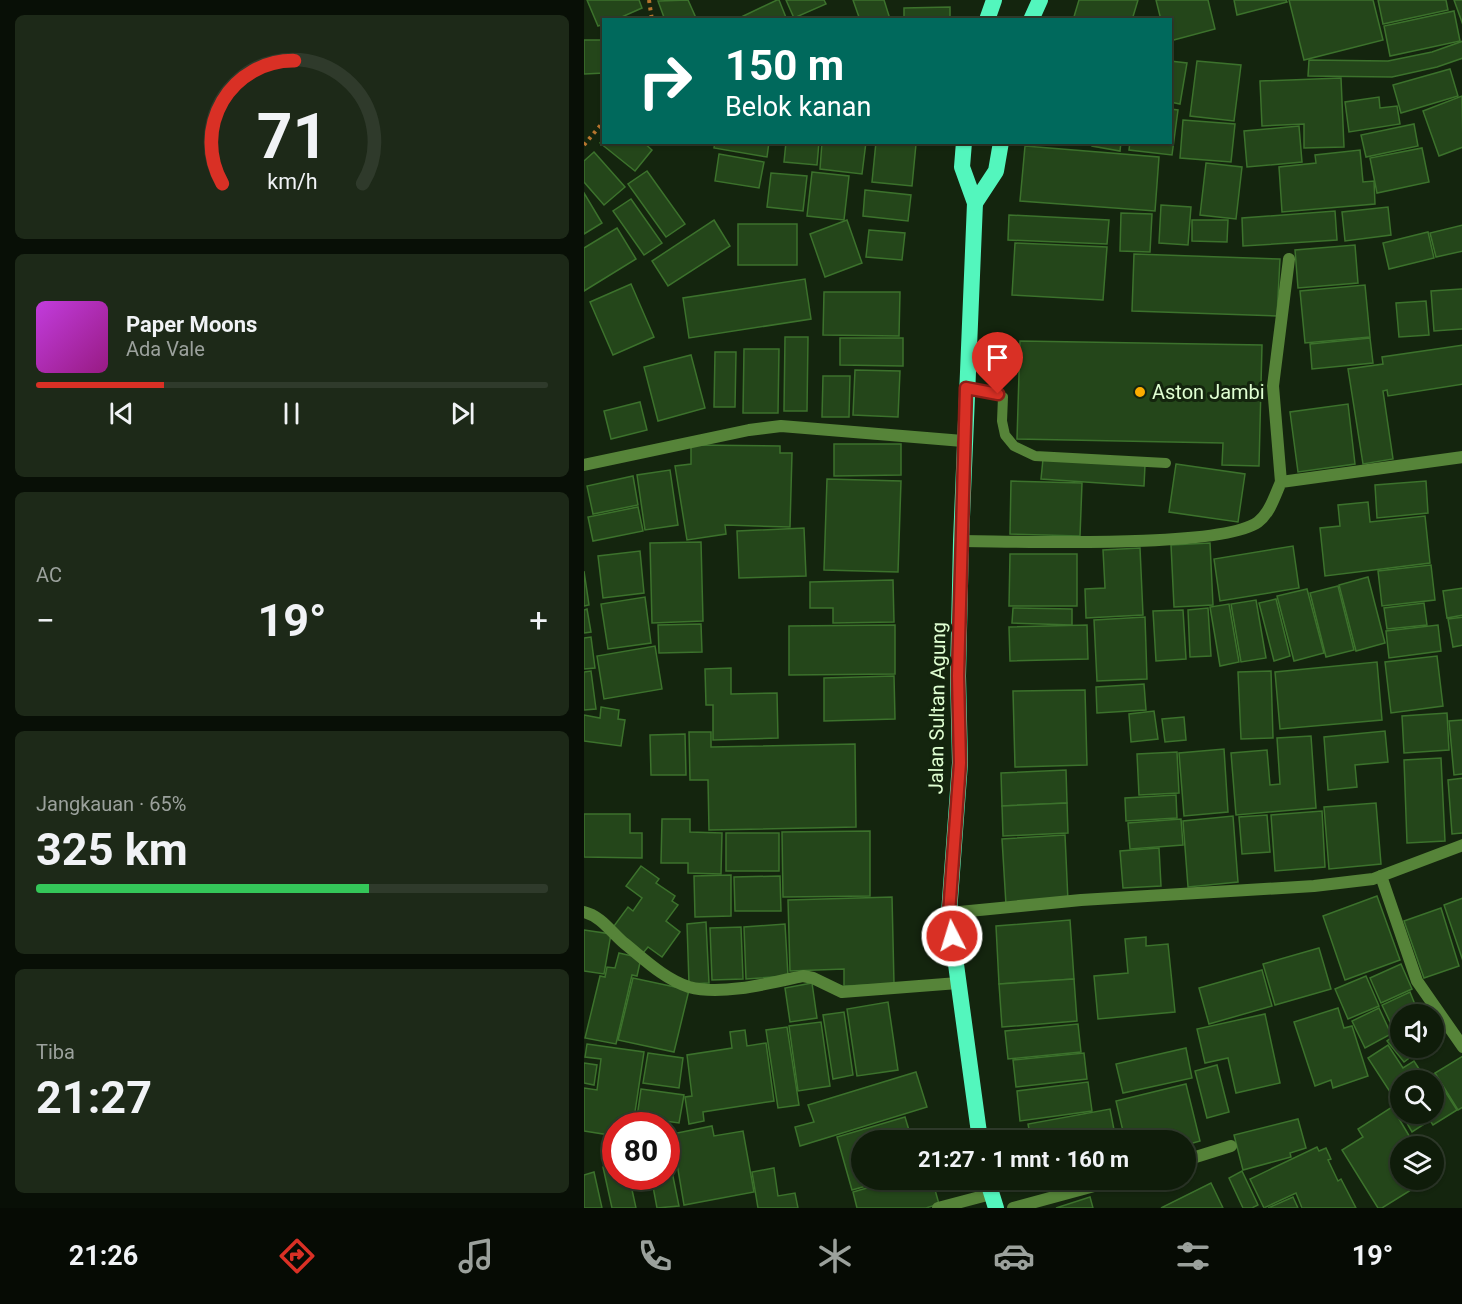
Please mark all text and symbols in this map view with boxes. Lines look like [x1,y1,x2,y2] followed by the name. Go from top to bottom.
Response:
[725,41,844,90] text: 150 m
[626,42,704,120] icon: right
[725,91,871,123] text: Belok kanan
[256,100,328,173] text: 71
[267,169,317,194] text: km/h
[126,312,257,337] text: Paper Moons
[972,332,1023,394] pin
[126,337,205,361] text: Ada Vale
[981,341,1014,374] icon: arrive
[1152,380,1265,404] place label: Aston Jambi
[1133,385,1147,399] marker: Aston Jambi
[105,397,138,430] icon: previous
[275,397,308,430] icon: pause
[446,397,479,430] icon: next
[36,563,62,587] text: AC
[257,594,327,647] text: 19°
[36,601,55,640] text: −
[529,601,548,640] text: +
[923,622,951,794] street label: Jalan Sultan Agung
[36,792,186,816] text: Jangkauan · 65%
[36,823,188,876] text: 325 km
[920,904,984,968] position arrow
[1390,1004,1444,1190] map controls
[1390,1004,1444,1058] button: sound
[36,1040,75,1064] text: Tiba
[1390,1070,1444,1124] button: search
[36,1071,152,1124] text: 21:27
[602,1112,680,1190] speed limit sign: 80
[1390,1136,1444,1190] button: layers
[918,1147,1129,1172] text: 21:27 · 1 mnt · 160 m
[276,1235,318,1277] icon: directions
[455,1235,497,1277] icon: music
[634,1235,676,1277] icon: phone
[814,1235,856,1277] icon: climate
[993,1235,1035,1277] icon: car
[1172,1235,1214,1277] icon: filters
[69,1240,138,1272] text: 21:26
[1352,1240,1393,1272] text: 19°

